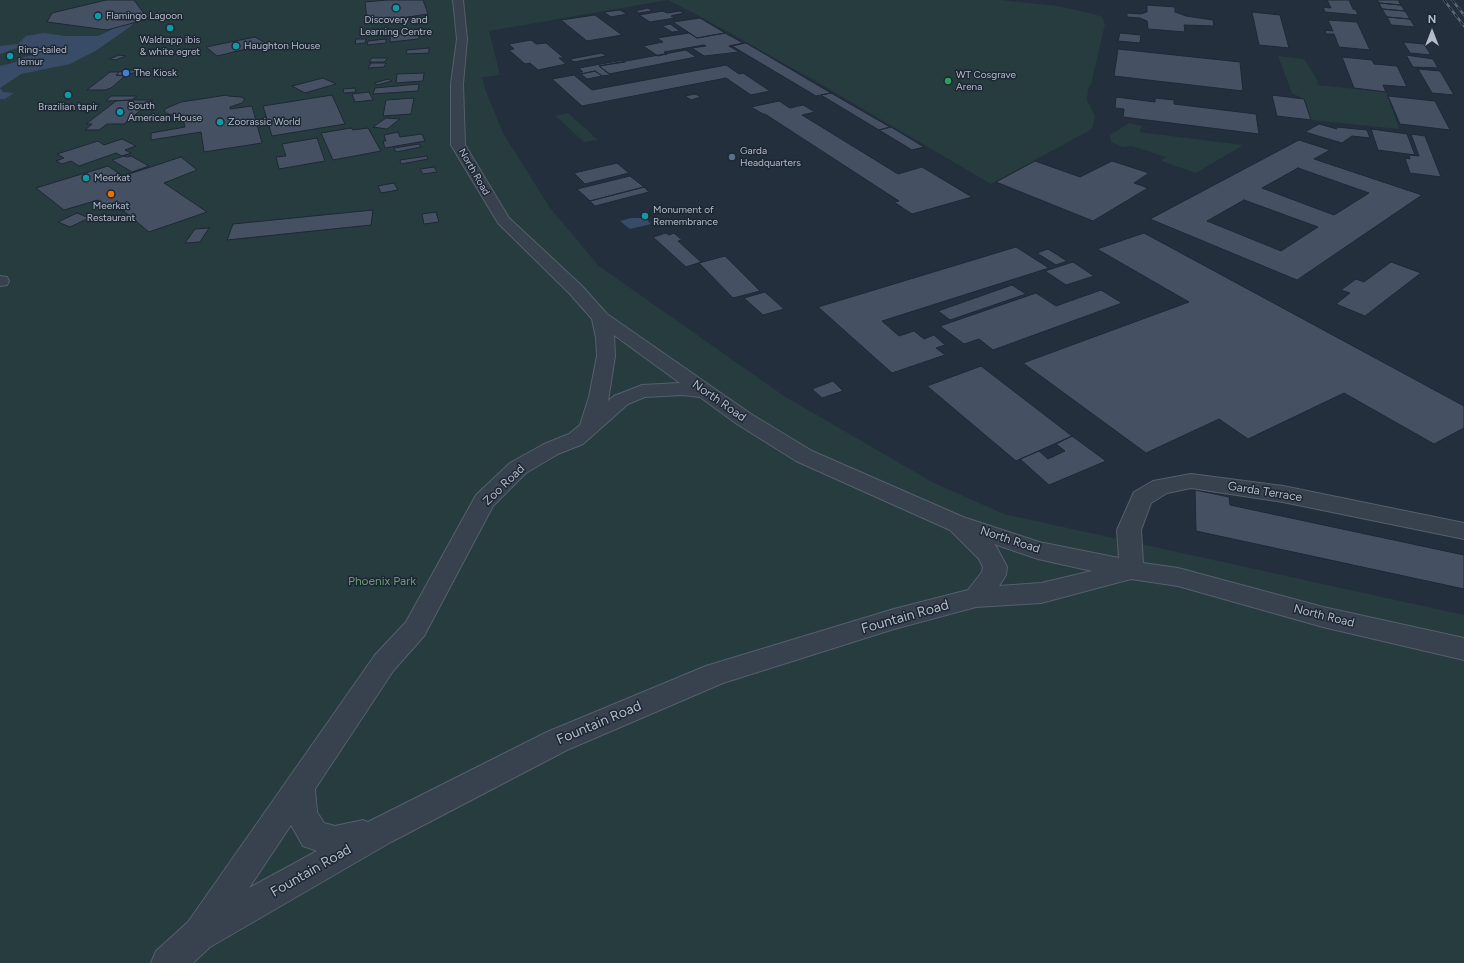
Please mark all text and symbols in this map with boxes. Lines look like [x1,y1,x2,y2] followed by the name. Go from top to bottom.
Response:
[391,3,401,13] marker: Discovery and Learning Centre
[106,10,183,22] place label: Flamingo Lagoon
[93,11,103,21] marker: Flamingo Lagoon
[1412,12,1452,52] north arrow
[1428,13,1436,26] text: N
[360,14,432,38] place label: Discovery and Learning Centre
[165,23,175,33] marker: Waldrapp ibis & white egret
[140,34,200,58] place label: Waldrapp ibis & white egret
[244,40,320,52] place label: Haughton House
[231,41,241,51] marker: Haughton House
[18,44,67,68] place label: Ring-tailed lemur
[5,51,15,61] marker: Ring-tailed lemur
[134,67,177,79] place label: The Kiosk
[121,68,131,78] marker: The Kiosk
[956,69,1016,92] place label: WT Cosgrave Arena
[943,76,953,86] marker: WT Cosgrave Arena
[63,90,73,100] marker: Brazilian tapir
[128,100,202,124] place label: South American House
[38,101,98,113] place label: Brazilian tapir
[115,107,125,117] marker: South American House
[228,116,300,128] place label: Zoorassic World
[215,117,225,127] marker: Zoorassic World
[740,145,801,168] place label: Garda Headquarters
[456,147,492,197] street label: North Road
[727,152,737,162] marker: Garda Headquarters
[94,172,130,184] place label: Meerkat
[81,173,91,183] marker: Meerkat
[106,189,116,199] marker: Meerkat Restaurant
[87,200,135,224] place label: Meerkat Restaurant
[653,204,718,228] place label: Monument of Remembrance
[640,211,650,221] marker: Monument of Remembrance
[689,377,749,425] street label: North Road
[480,462,528,508] street label: Zoo Road
[1227,479,1303,505] street label: Garda Terrace
[978,524,1042,556] street label: North Road
[348,574,416,588] park label: Phoenix Park
[859,596,951,638] street label: Fountain Road
[1292,601,1356,631] street label: North Road
[554,698,644,748] street label: Fountain Road
[268,841,354,901] street label: Fountain Road

